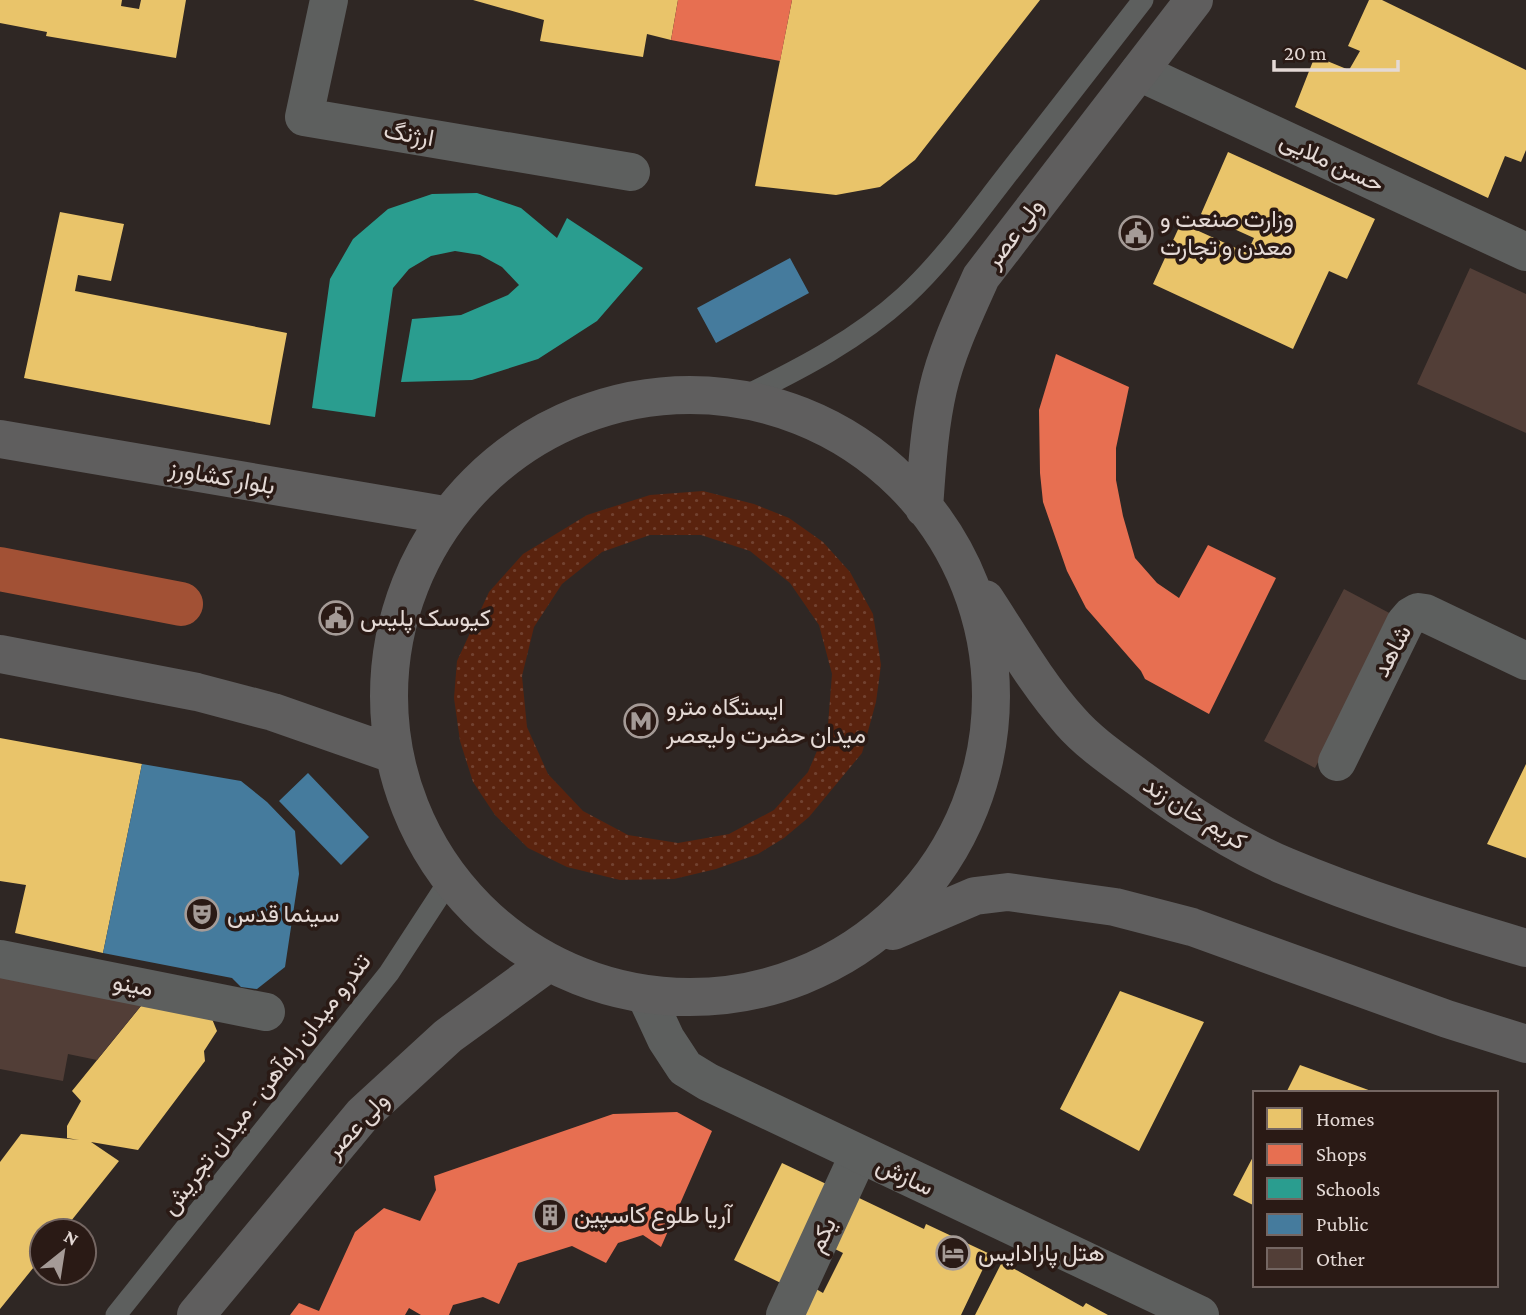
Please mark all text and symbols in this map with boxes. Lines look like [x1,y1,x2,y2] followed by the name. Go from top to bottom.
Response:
[1274,28,1398,72] scale bar
[1284,41,1327,65] text: 20 m
[382,116,436,153] street label: ارژنگ
[1275,126,1389,198] street label: حسن ملایی
[978,193,1050,275] street label: ولی عصر
[1160,205,1294,262] place label: وزارت صنعت و معدن و تجارت
[1117,214,1155,252] public building icon: وزارت صنعت و معدن و تجارت
[165,454,277,501] street label: بلوار کشاورز
[317,599,355,637] public building icon: کیوسک پلیس
[360,604,491,634] place label: کیوسک پلیس
[1367,620,1416,681] street label: شاهد
[665,693,866,750] place label: ایستگاه مترو میدان حضرت ولیعصر
[622,702,660,740] metro station icon: ایستگاه مترو میدان حضرت ولیعصر
[1137,770,1252,857] street label: کریم خان زند
[183,895,221,933] theatre icon: سینما قدس
[227,900,339,928] place label: سینما قدس
[155,948,378,1221] street label: تندرو میدان راه‌آهن - میدان تجریش
[110,967,155,1004] street label: مینو
[319,1086,395,1165] street label: ولی عصر
[1253,1091,1498,1287] legend
[1316,1107,1375,1131] text: Homes
[1316,1142,1367,1166] text: Shops
[872,1151,938,1202] street label: سازش
[1316,1177,1380,1201] text: Schools
[531,1196,569,1234] building icon: آریا طلوع کاسپین
[574,1201,734,1231] place label: آریا طلوع کاسپین
[1316,1212,1368,1236] text: Public
[802,1213,844,1258] street label: یکم
[28,1217,98,1287] north arrow
[60,1225,82,1250] text: N
[934,1234,972,1272] hotel icon: هتل پارادایس
[978,1239,1105,1269] place label: هتل پارادایس
[1316,1247,1366,1271] text: Other

